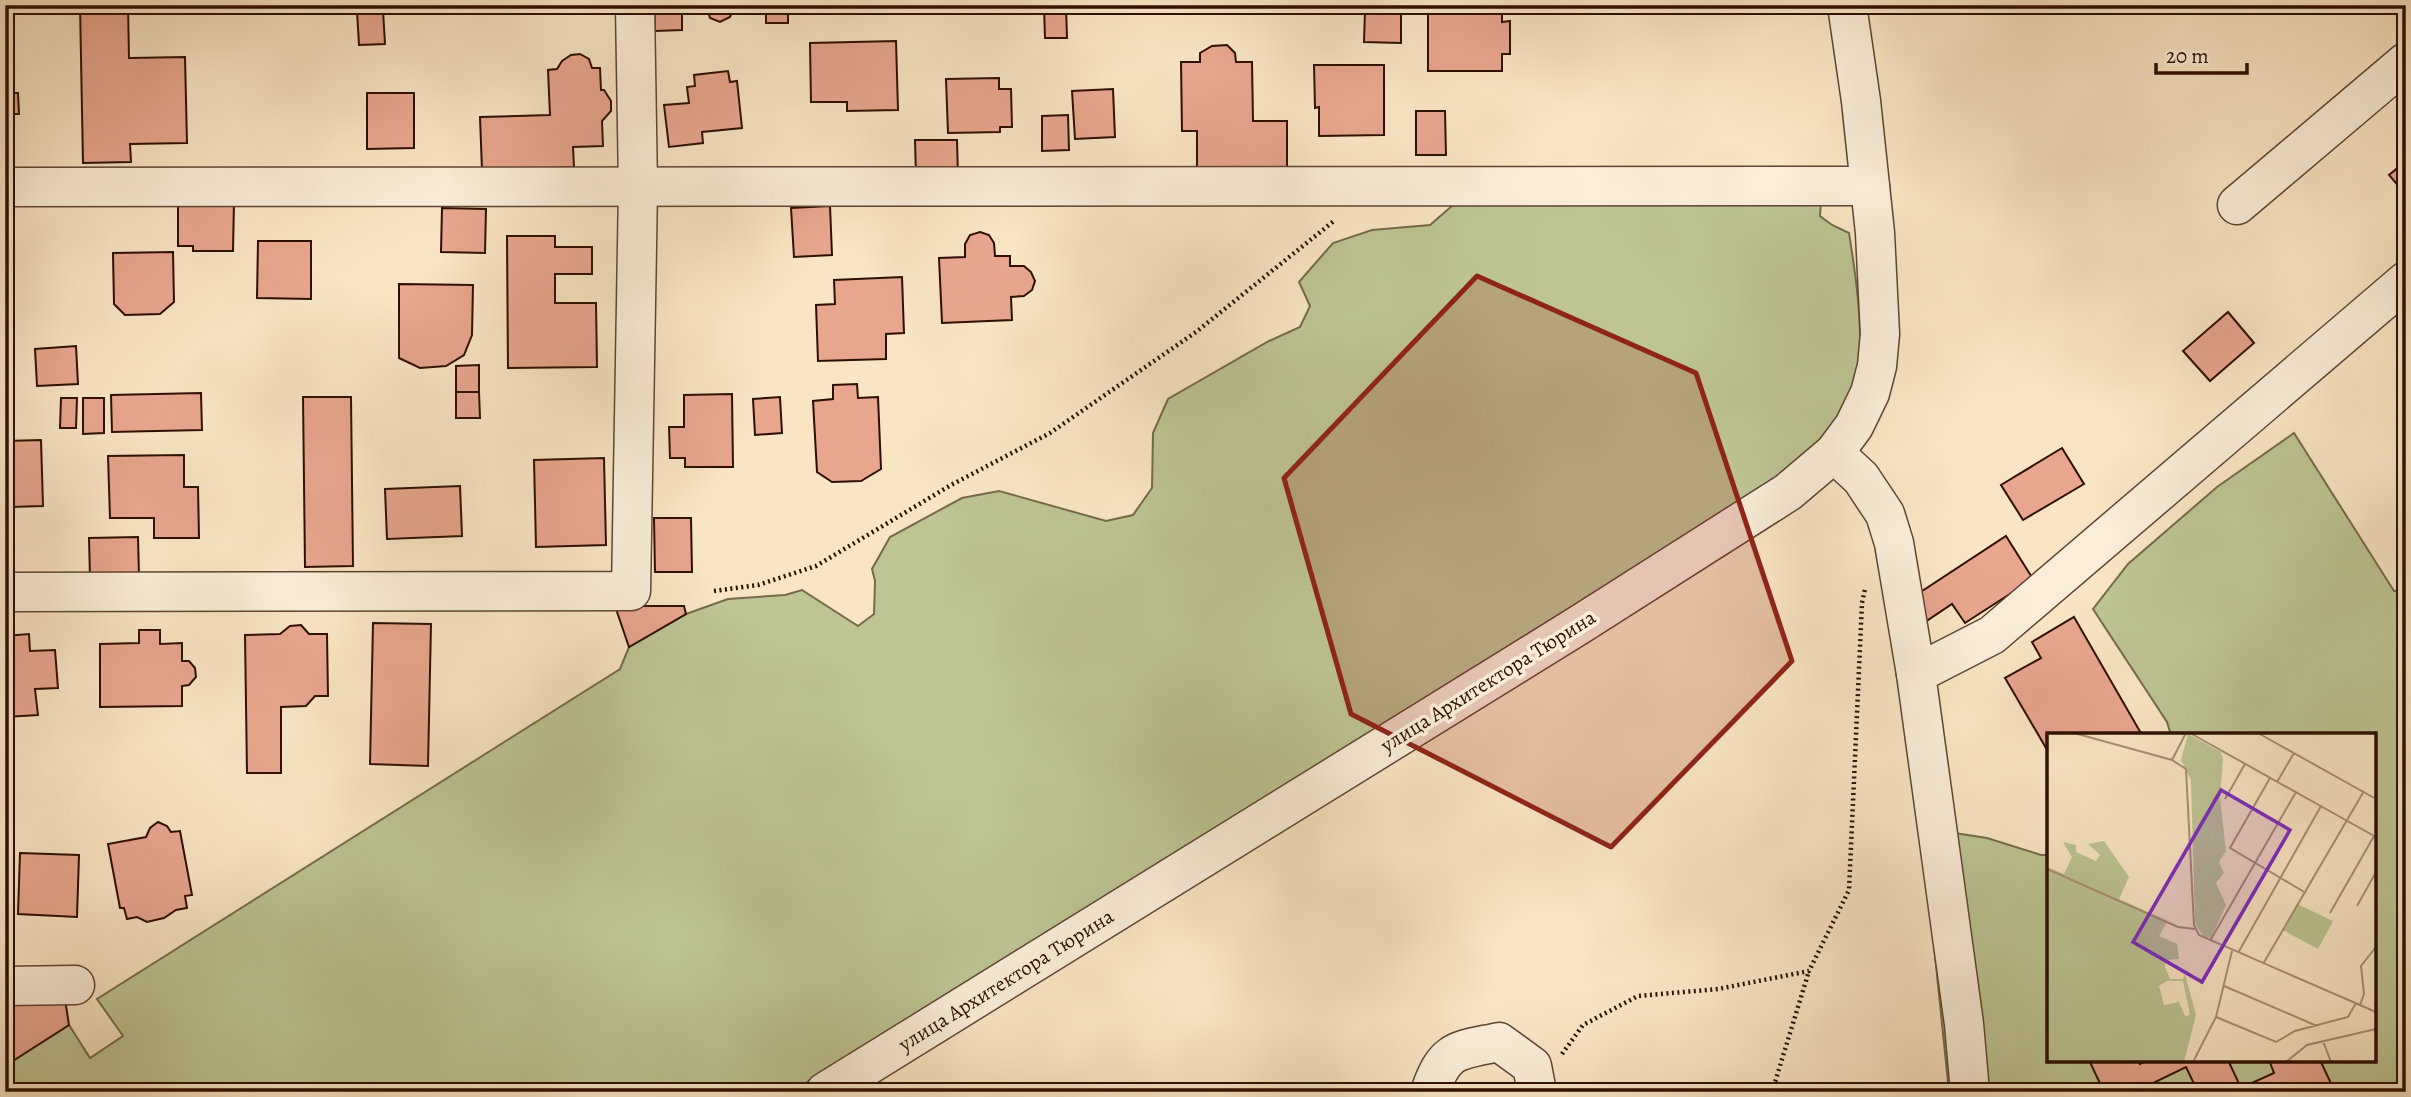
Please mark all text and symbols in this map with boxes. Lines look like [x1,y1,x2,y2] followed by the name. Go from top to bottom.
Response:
[2156,32,2246,76] scale bar
[2166,42,2209,70] text: 20 m
[1374,603,1601,759] street label: улица Архитектора Тюрина
[2047,733,2376,1062] inset map
[892,902,1119,1058] street label: улица Архитектора Тюрина

